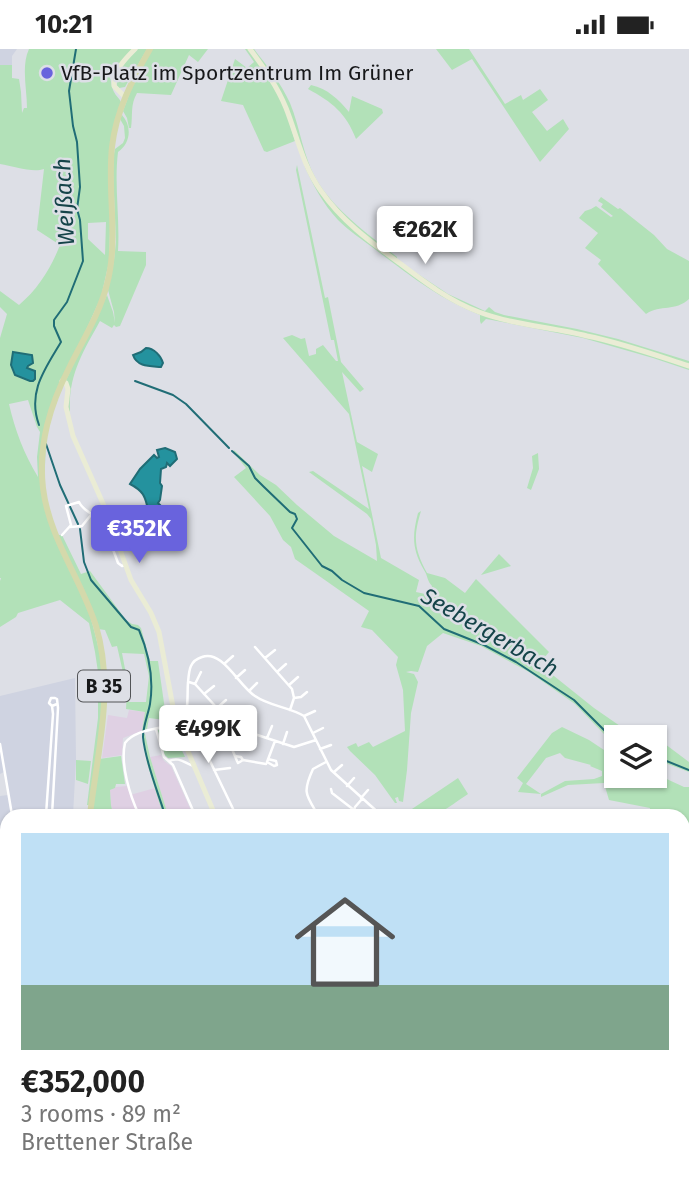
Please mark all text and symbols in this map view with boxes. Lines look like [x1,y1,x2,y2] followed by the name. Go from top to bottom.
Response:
[35,9,93,40] text: 10:21
[61,60,413,86] place label: VfB-Platz im Sportzentrum Im Grüner
[39,65,55,81] marker: VfB-Platz im Sportzentrum Im Grüner
[48,157,80,247] water label: Weißach
[376,207,474,266] pin: €262K
[393,215,457,243] text: €262K
[90,505,188,565] pin: €352K
[107,514,171,542] text: €352K
[415,581,564,683] water label: Seebergerbach
[78,671,130,701] road number: B 35
[159,705,257,765] pin: €499K
[175,714,241,742] text: €499K
[604,725,667,788] map controls
[604,725,667,788] button: layers
[282,879,408,1005] icon: home
[21,1064,145,1100] text: €352,000
[21,1100,181,1128] text: 3 rooms · 89 m²
[21,1128,193,1156] text: Brettener Straße

